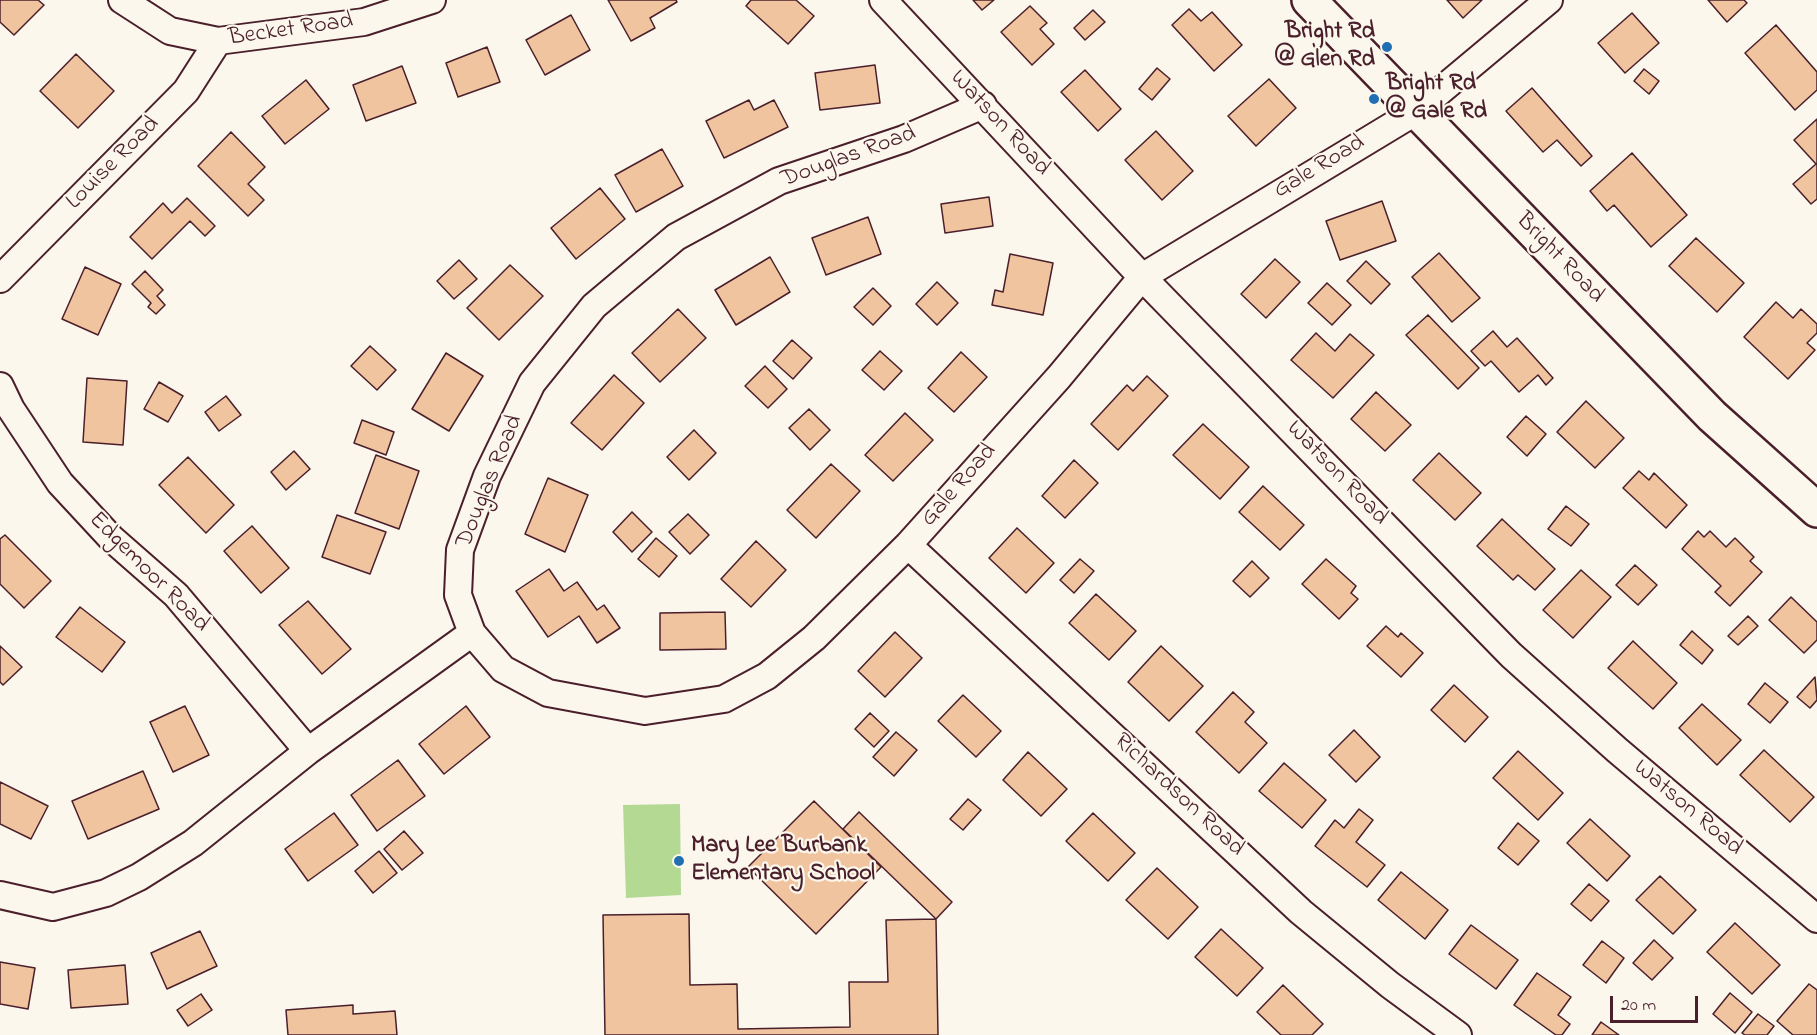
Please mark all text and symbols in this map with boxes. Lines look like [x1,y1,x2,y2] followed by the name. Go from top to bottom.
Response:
[227,8,355,54] street label: Becket Road
[1275,19,1375,75] place label: Bright Rd @ Glen Rd
[1380,40,1394,54] marker: Bright Rd @ Glen Rd
[943,65,1055,183] street label: Watson Road
[1386,71,1487,127] place label: Bright Rd @ Gale Rd
[1367,92,1381,106] marker: Bright Rd @ Gale Rd
[61,111,167,217] street label: Louise Road
[778,120,920,196] street label: Douglas Road
[1269,130,1371,206] street label: Gale Road
[1509,207,1609,311] street label: Bright Road
[451,411,531,553] street label: Douglas Road
[1279,416,1393,532] street label: Watson Road
[916,438,1004,534] street label: Gale Road
[82,507,214,639] street label: Edgemoor Road
[1107,728,1249,864] street label: Richardson Road
[1626,755,1748,863] street label: Watson Road
[691,833,875,889] place label: Mary Lee Burbank Elementary School
[672,854,686,868] marker: Mary Lee Burbank Elementary School
[1613,984,1702,1022] scale bar
[1621,993,1656,1019] text: 20 m

